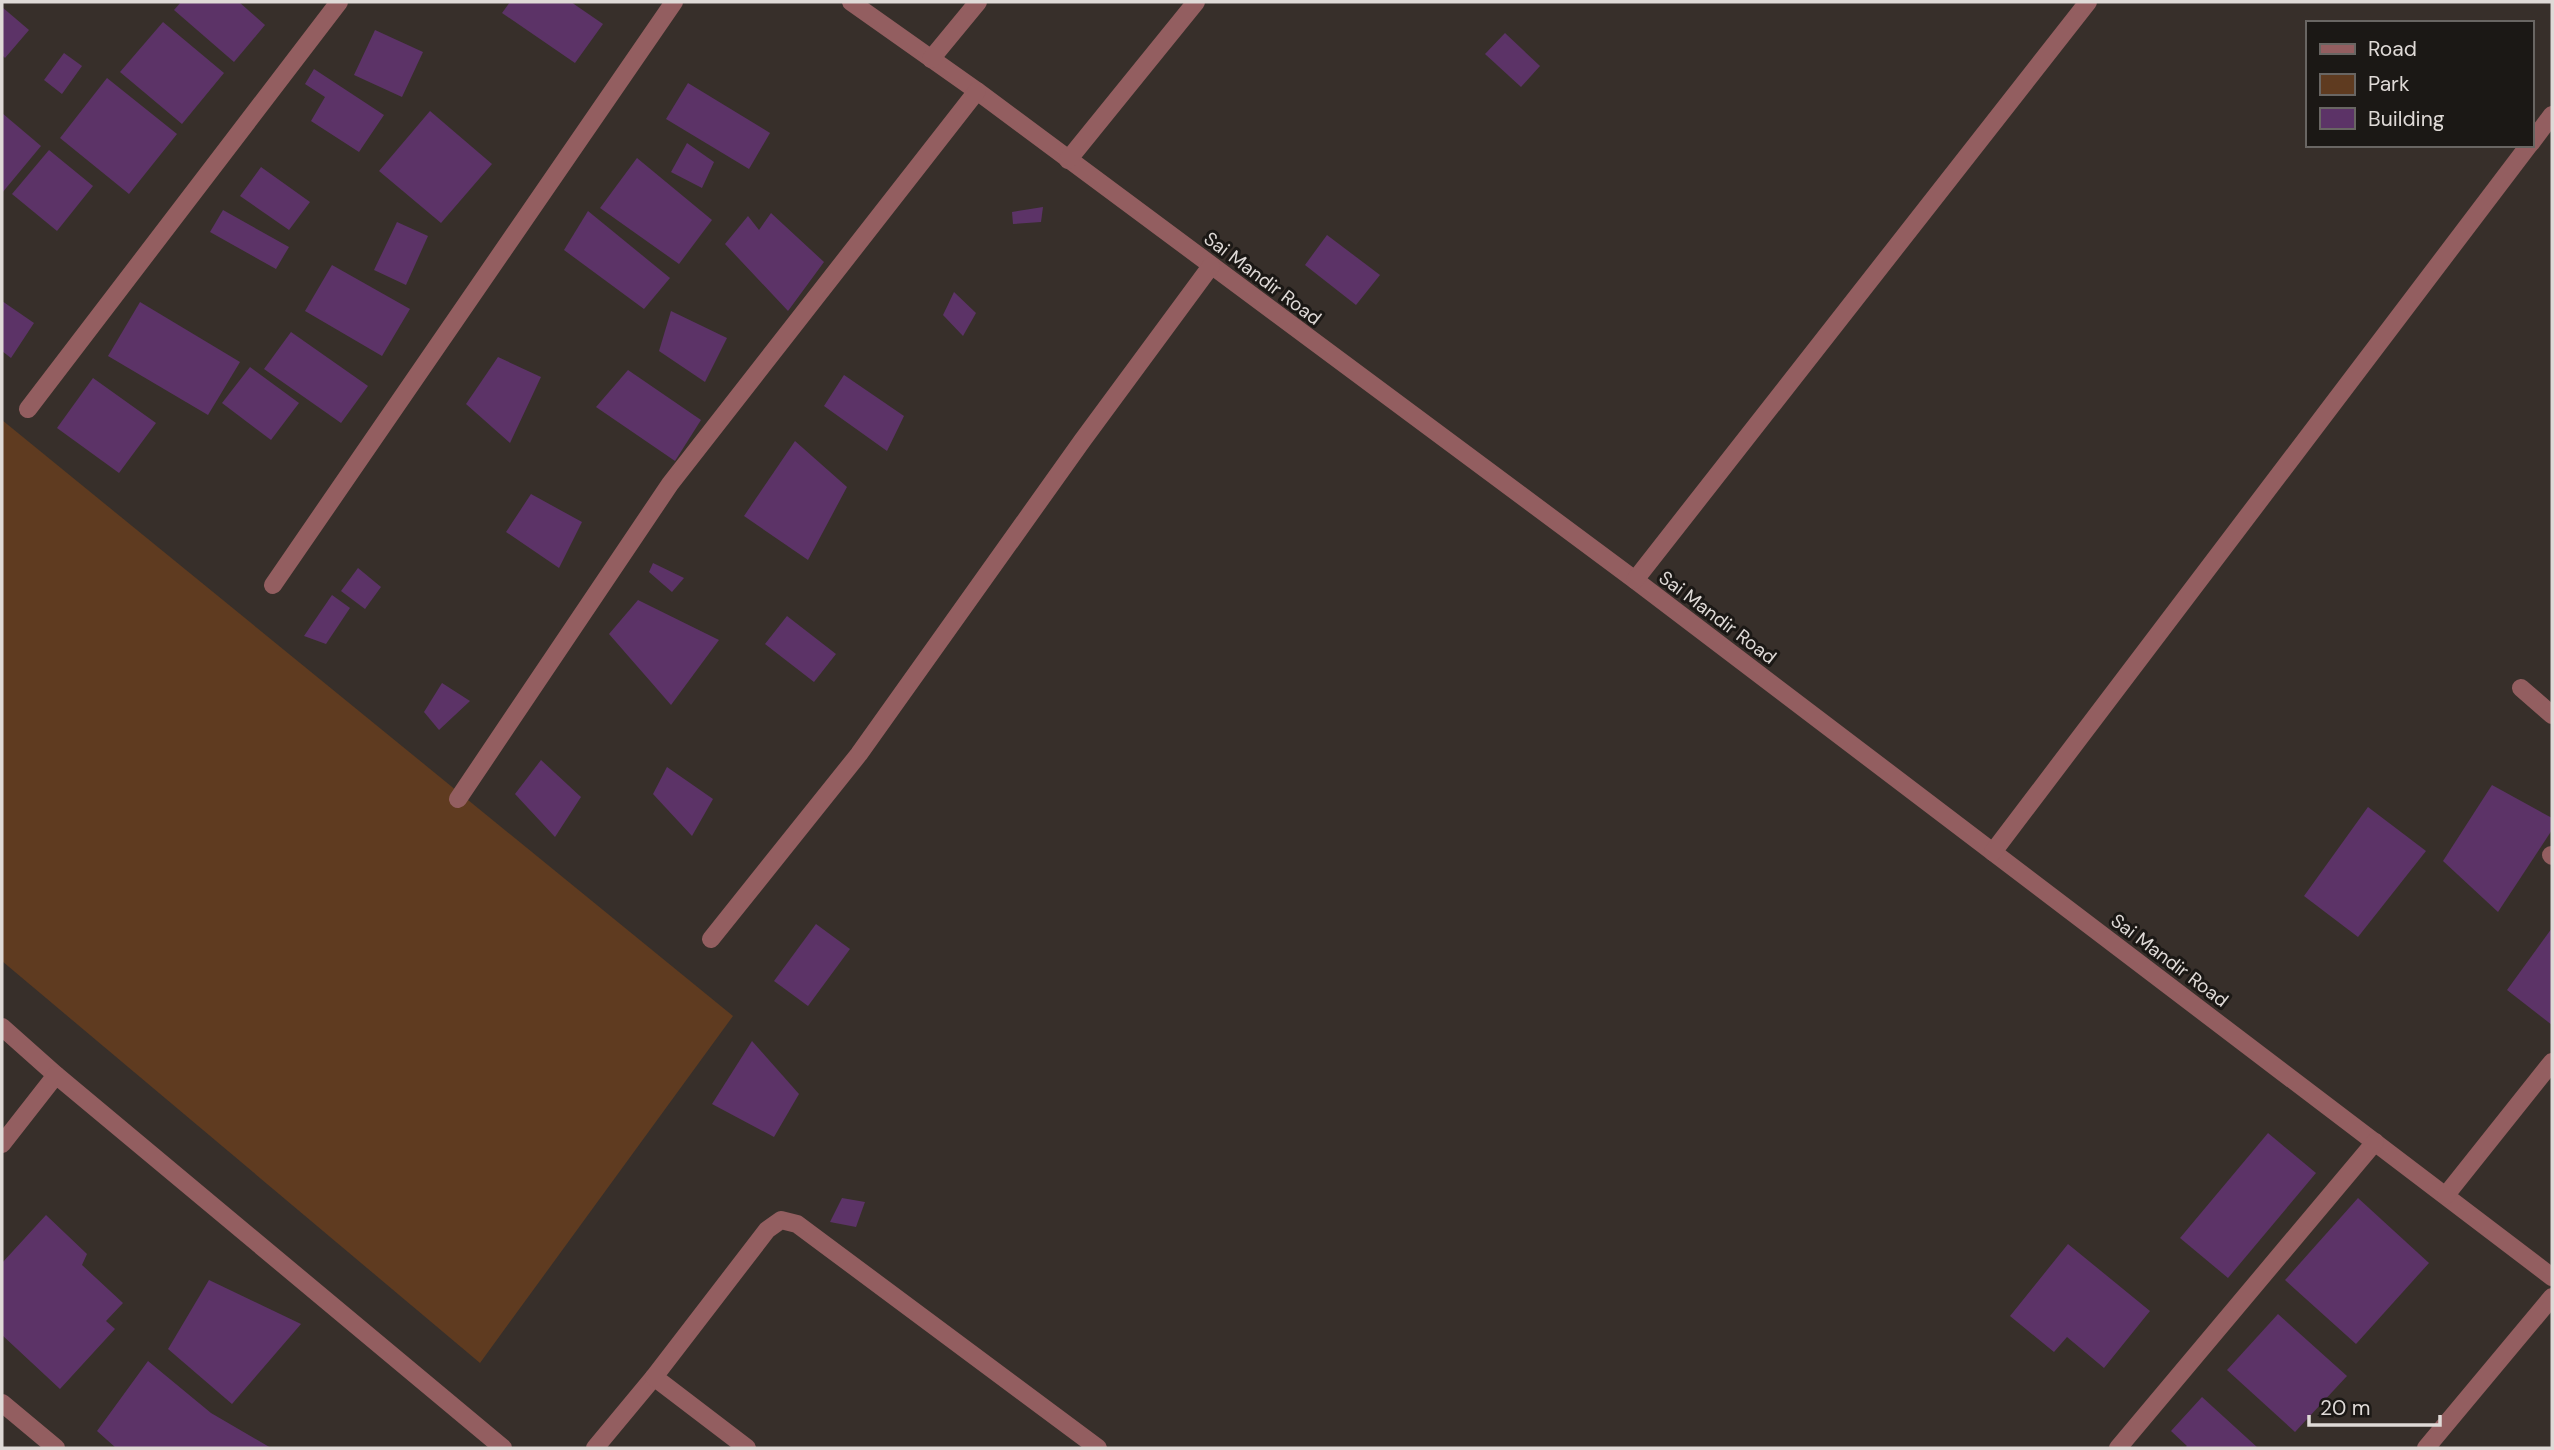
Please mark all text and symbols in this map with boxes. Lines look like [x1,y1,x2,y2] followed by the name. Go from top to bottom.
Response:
[2306,21,2533,147] legend
[2368,35,2417,63] text: Road
[2368,70,2410,98] text: Park
[2368,105,2445,133] text: Building
[1199,226,1327,331] street label: Sai Mandir Road
[1654,565,1782,670] street label: Sai Mandir Road
[2106,908,2234,1013] street label: Sai Mandir Road
[2309,1384,2440,1428] scale bar
[2320,1394,2371,1422] text: 20 m

